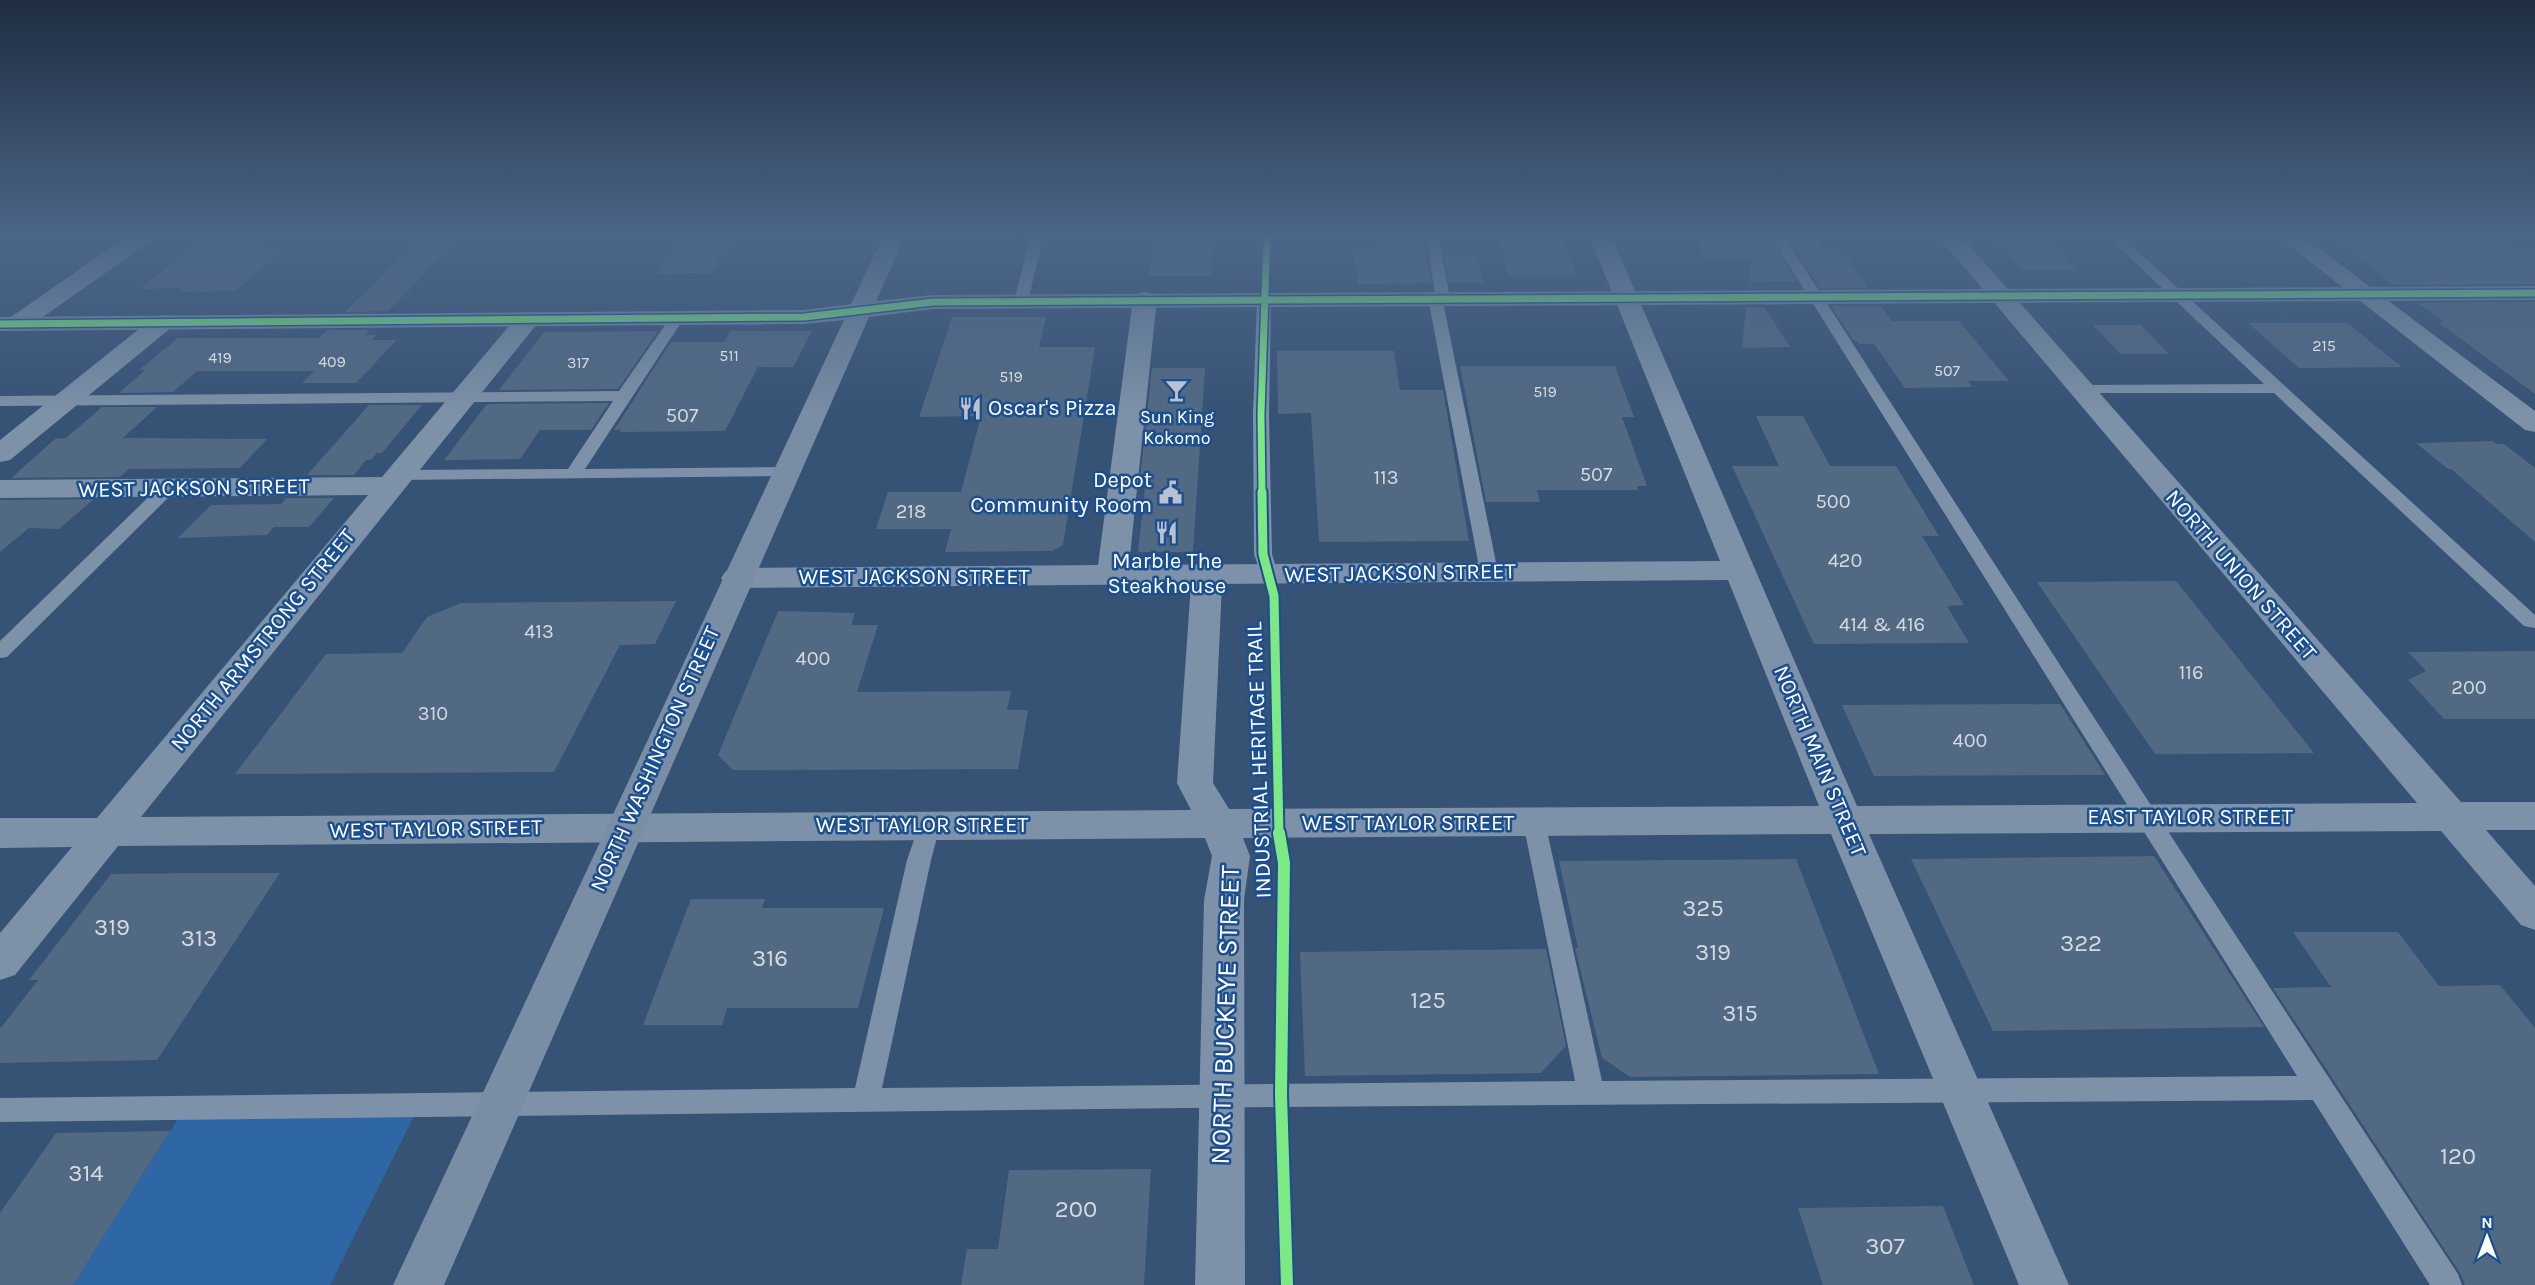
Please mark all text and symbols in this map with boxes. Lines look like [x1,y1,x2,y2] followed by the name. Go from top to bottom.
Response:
[2312,336,2336,355] house number: 215
[719,346,739,365] house number: 511
[208,348,232,367] house number: 419
[318,352,346,371] house number: 409
[567,353,590,372] house number: 317
[1934,361,1961,380] house number: 507
[999,367,1023,386] house number: 519
[1164,378,1190,404] bar icon: Sun King Kokomo
[1533,382,1557,401] house number: 519
[957,395,983,421] restaurant icon: Oscar's Pizza
[988,395,1117,421] place label: Oscar's Pizza
[666,404,699,427] house number: 507
[1140,406,1214,449] place label: Sun King Kokomo
[1580,463,1613,486] house number: 507
[1373,466,1399,489] house number: 113
[970,467,1152,518] place label: Depot Community Room
[78,473,310,503] street label: WEST JACKSON STREET
[1157,480,1183,506] public building icon: Depot Community Room
[2160,484,2322,666] street label: NORTH UNION STREET
[1815,490,1851,513] house number: 500
[896,500,926,523] house number: 218
[1154,519,1180,545] restaurant icon: Marble The Steakhouse
[165,524,361,756] street label: NORTH ARMSTRONG STREET
[1108,548,1226,599] place label: Marble The Steakhouse
[1828,549,1862,572] house number: 420
[1284,558,1516,588] street label: WEST JACKSON STREET
[798,564,1030,590] street label: WEST JACKSON STREET
[1839,613,1925,636] house number: 414 & 416
[524,620,554,643] house number: 413
[1241,620,1277,899] street label: INDUSTRIAL HERITAGE TRAIL
[585,622,725,896] street label: NORTH WASHINGTON STREET
[796,647,830,670] house number: 400
[2179,661,2203,684] house number: 116
[1768,662,1872,860] street label: NORTH MAIN STREET
[2451,676,2487,699] house number: 200
[418,702,448,725] house number: 310
[1953,729,1987,752] house number: 400
[2087,804,2293,830] street label: EAST TAYLOR STREET
[1302,810,1514,836] street label: WEST TAYLOR STREET
[816,812,1028,838] street label: WEST TAYLOR STREET
[330,814,542,844] street label: WEST TAYLOR STREET
[1204,864,1246,1165] street label: NORTH BUCKEYE STREET
[1682,894,1724,922] house number: 325
[94,913,130,941] house number: 319
[181,924,217,952] house number: 313
[2060,929,2102,957] house number: 322
[1695,938,1731,966] house number: 319
[752,944,788,972] house number: 316
[1410,986,1446,1014] house number: 125
[1722,999,1758,1027] house number: 315
[2440,1142,2476,1170] house number: 120
[68,1159,104,1187] house number: 314
[1055,1195,1097,1223] house number: 200
[2457,1207,2517,1267] north arrow
[2481,1213,2493,1232] text: N
[1865,1232,1905,1260] house number: 307

